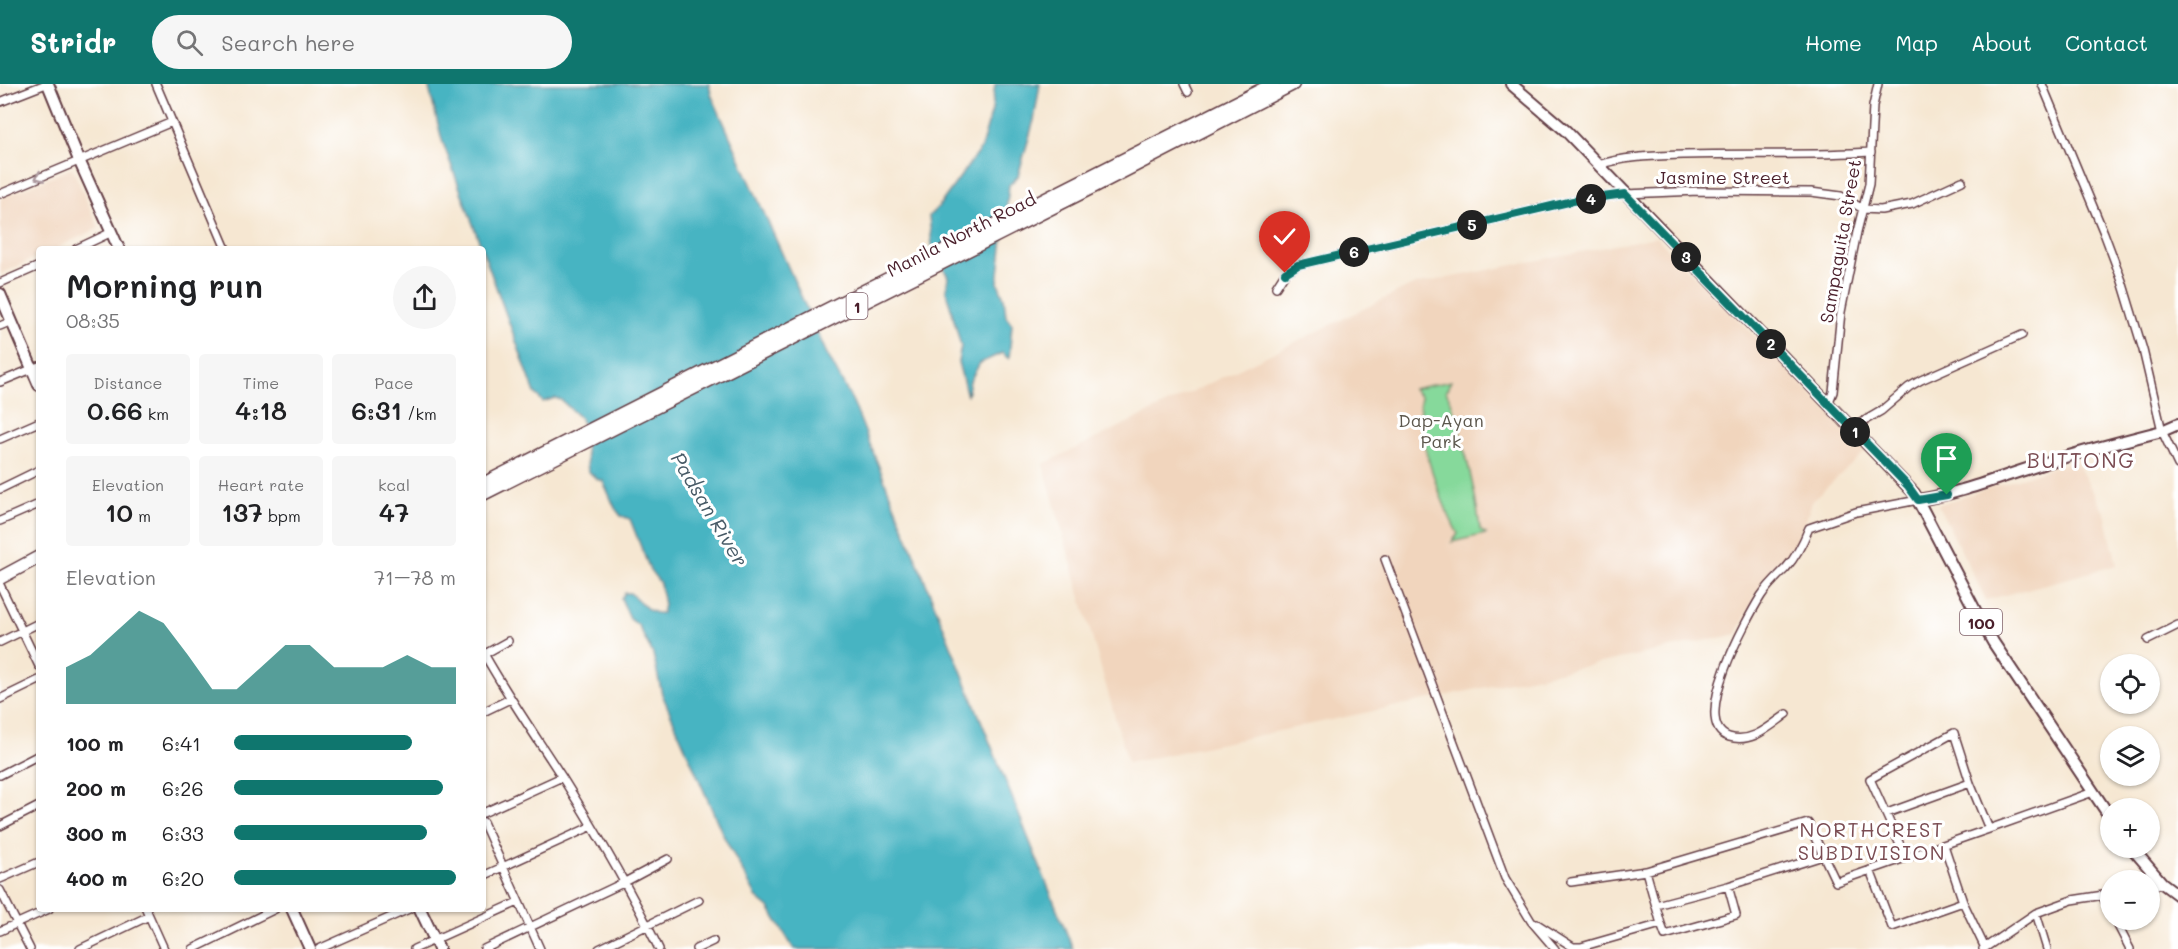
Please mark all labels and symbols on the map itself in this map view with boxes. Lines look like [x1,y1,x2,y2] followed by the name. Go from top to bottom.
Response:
[1814,157,1866,325] street label: Sampaguita Street
[1656,165,1790,189] street label: Jasmine Street
[35,169,46,181] one-way arrow
[1576,184,1606,214] pin: 4
[882,186,1040,282] street label: Manila North Road
[1457,210,1487,240] pin: 5
[1259,211,1310,273] pin
[1339,237,1369,267] pin: 6
[1671,242,1701,272] pin: 3
[846,293,868,319] road number: 1
[1756,329,1786,359] pin: 2
[1398,408,1484,453] park label: Dap-Ayan Park
[1840,417,1870,447] pin: 1
[1921,433,1972,495] pin
[2027,446,2135,473] district label: BUTTONG
[666,447,754,571] water label: Padsan River
[1960,609,2002,635] road number: 100
[1798,816,1946,865] district label: NORTHCREST SUBDIVISION

